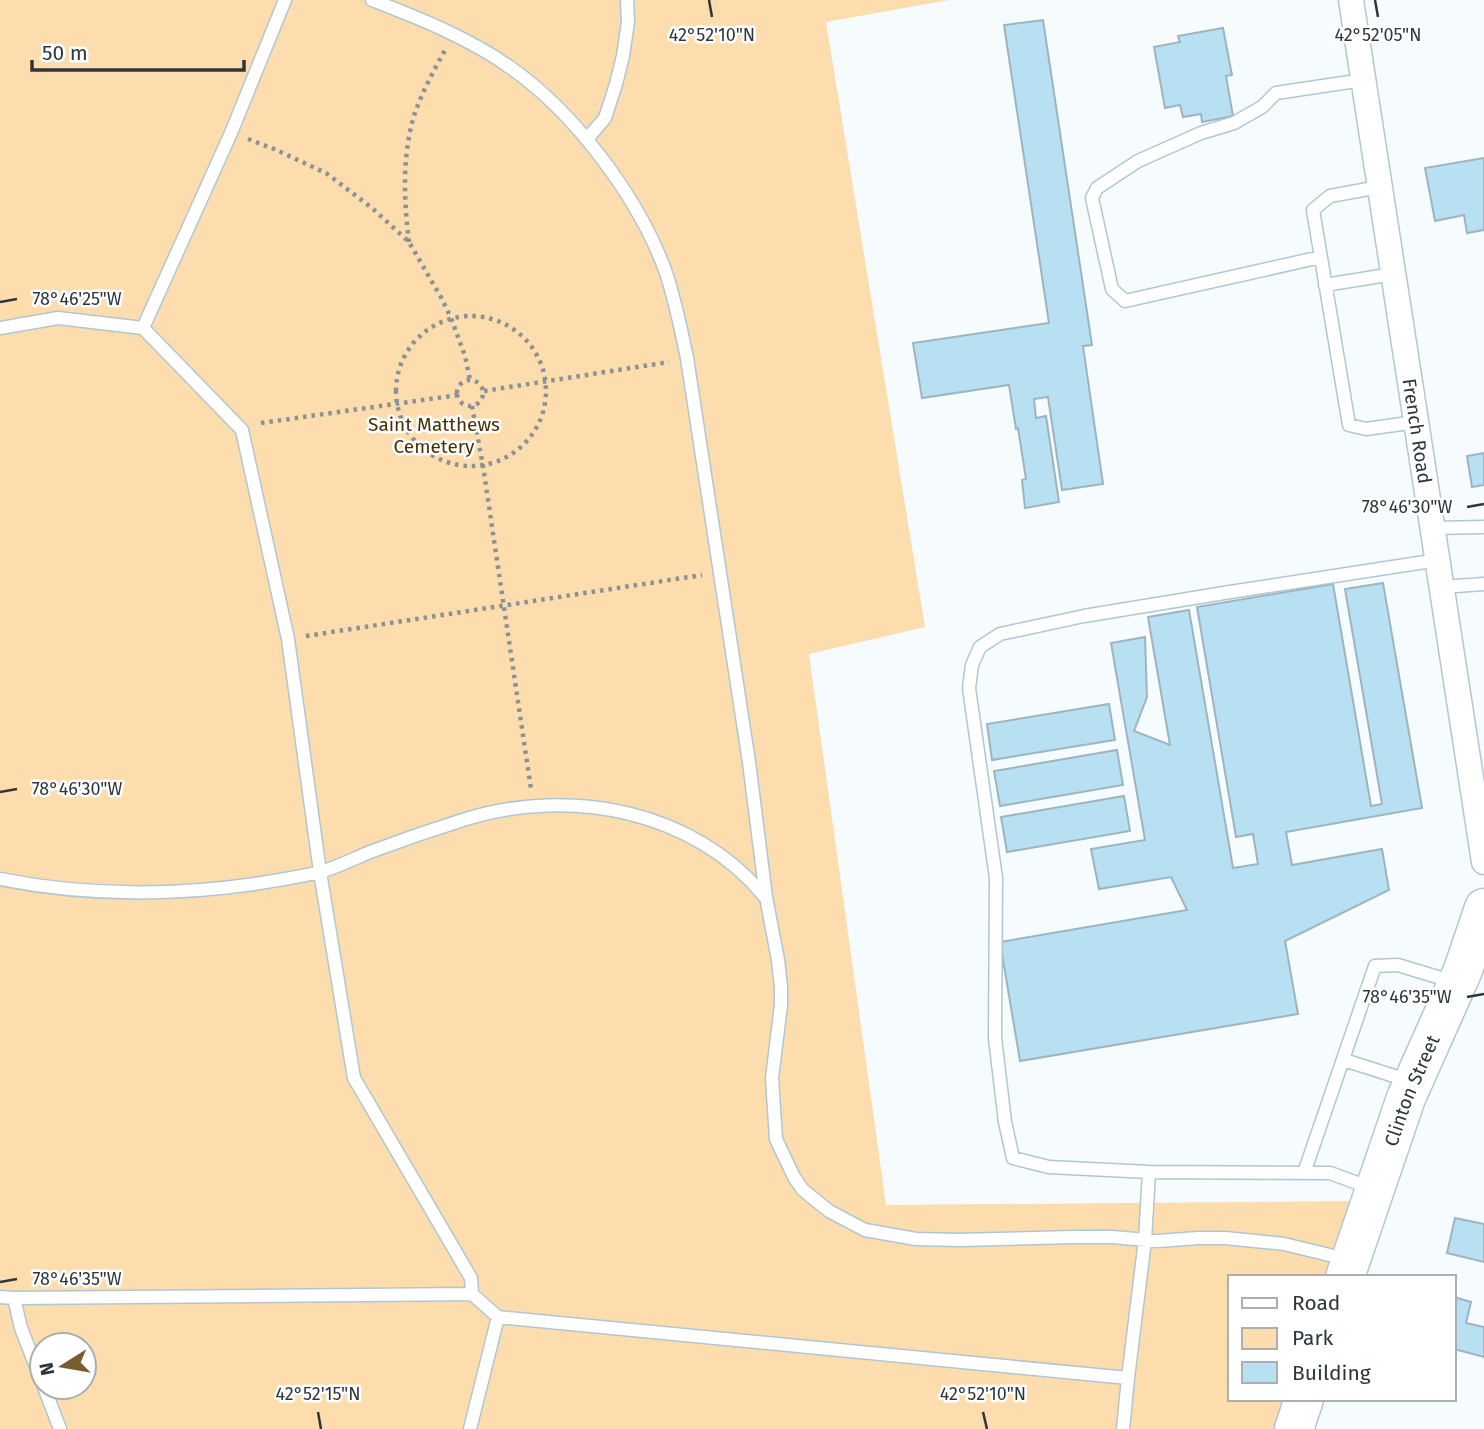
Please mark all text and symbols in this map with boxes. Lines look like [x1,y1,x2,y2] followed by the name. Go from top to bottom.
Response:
[669,24,755,46] text: 42°52'10"N
[1334,24,1422,46] text: 42°52'05"N
[32,28,243,72] scale bar
[42,40,88,66] text: 50 m
[32,288,122,310] text: 78°46'25"W
[1398,377,1436,485] street label: French Road
[368,413,500,458] park label: Saint Matthews Cemetery
[1362,496,1452,518] text: 78°46'30"W
[32,778,122,800] text: 78°46'30"W
[1362,986,1452,1008] text: 78°46'35"W
[1379,1031,1445,1149] street label: Clinton Street
[32,1268,122,1290] text: 78°46'35"W
[1228,1275,1456,1401] legend
[1292,1290,1340,1316] text: Road
[1292,1325,1334,1351] text: Park
[28,1331,98,1401] north arrow
[1292,1360,1371,1386] text: Building
[34,1361,59,1378] text: N
[276,1383,360,1405] text: 42°52'15"N
[940,1383,1026,1405] text: 42°52'10"N

